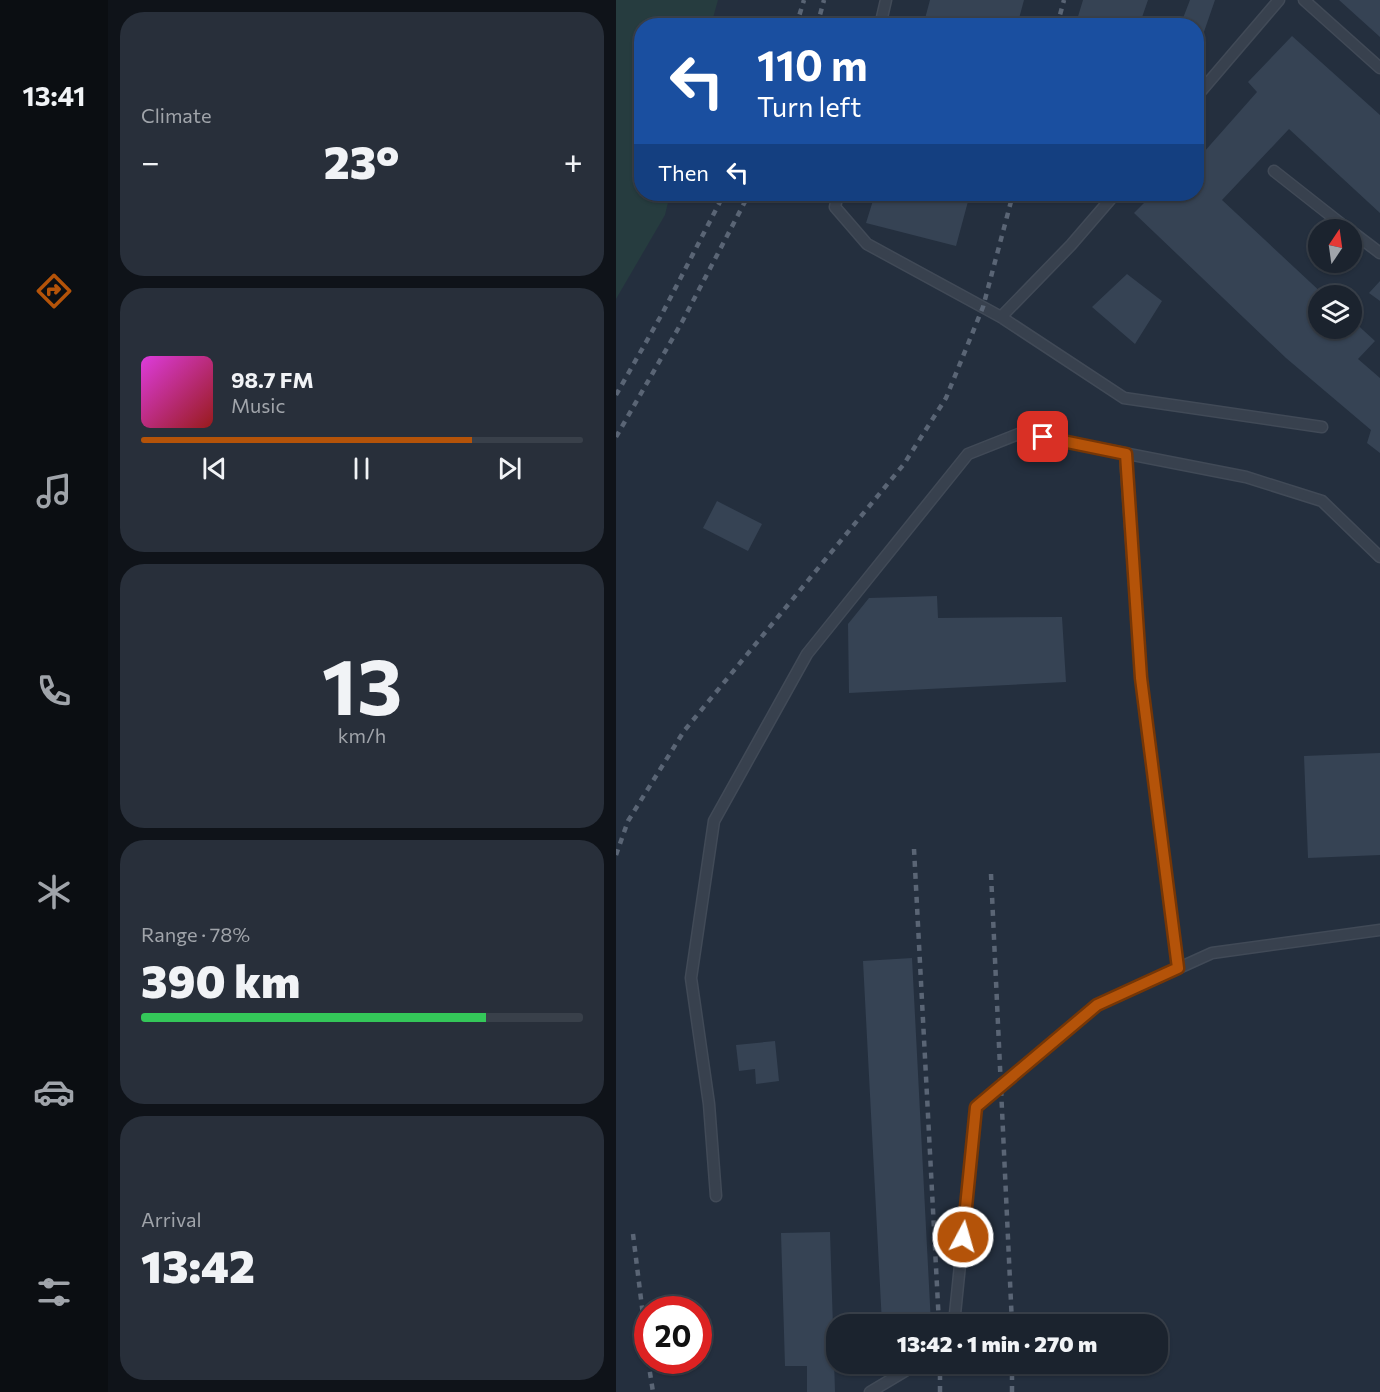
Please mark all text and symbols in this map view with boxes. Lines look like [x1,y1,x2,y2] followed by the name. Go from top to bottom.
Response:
[757,38,868,90] text: 110 m
[658,42,736,120] icon: left
[22,79,86,112] text: 13:41
[757,90,861,123] text: Turn left
[141,103,211,127] text: Climate
[324,133,400,188] text: 23°
[141,140,160,181] text: −
[564,140,583,181] text: +
[721,156,754,189] icon: left
[658,159,709,186] text: Then
[1308,219,1362,273] north arrow
[1308,219,1362,339] map controls
[33,270,75,312] icon: directions
[1308,285,1362,339] button: layers
[231,366,314,393] text: 98.7 FM
[231,393,285,417] text: Music
[1017,411,1068,462] pin
[1026,420,1059,453] icon: arrive
[198,452,231,485] icon: previous
[345,452,378,485] icon: pause
[493,452,526,485] icon: next
[33,470,75,512] icon: music
[322,636,402,731] text: 13
[33,670,75,712] icon: phone
[338,723,386,747] text: km/h
[33,871,75,913] icon: climate
[141,922,250,946] text: Range · 78%
[141,952,300,1007] text: 390 km
[33,1071,75,1113] icon: car
[931,1205,995,1269] position arrow
[141,1207,202,1231] text: Arrival
[141,1237,255,1292] text: 13:42
[33,1271,75,1313] icon: filters
[634,1296,712,1374] speed limit sign: 20
[897,1330,1097,1357] text: 13:42 · 1 min · 270 m

